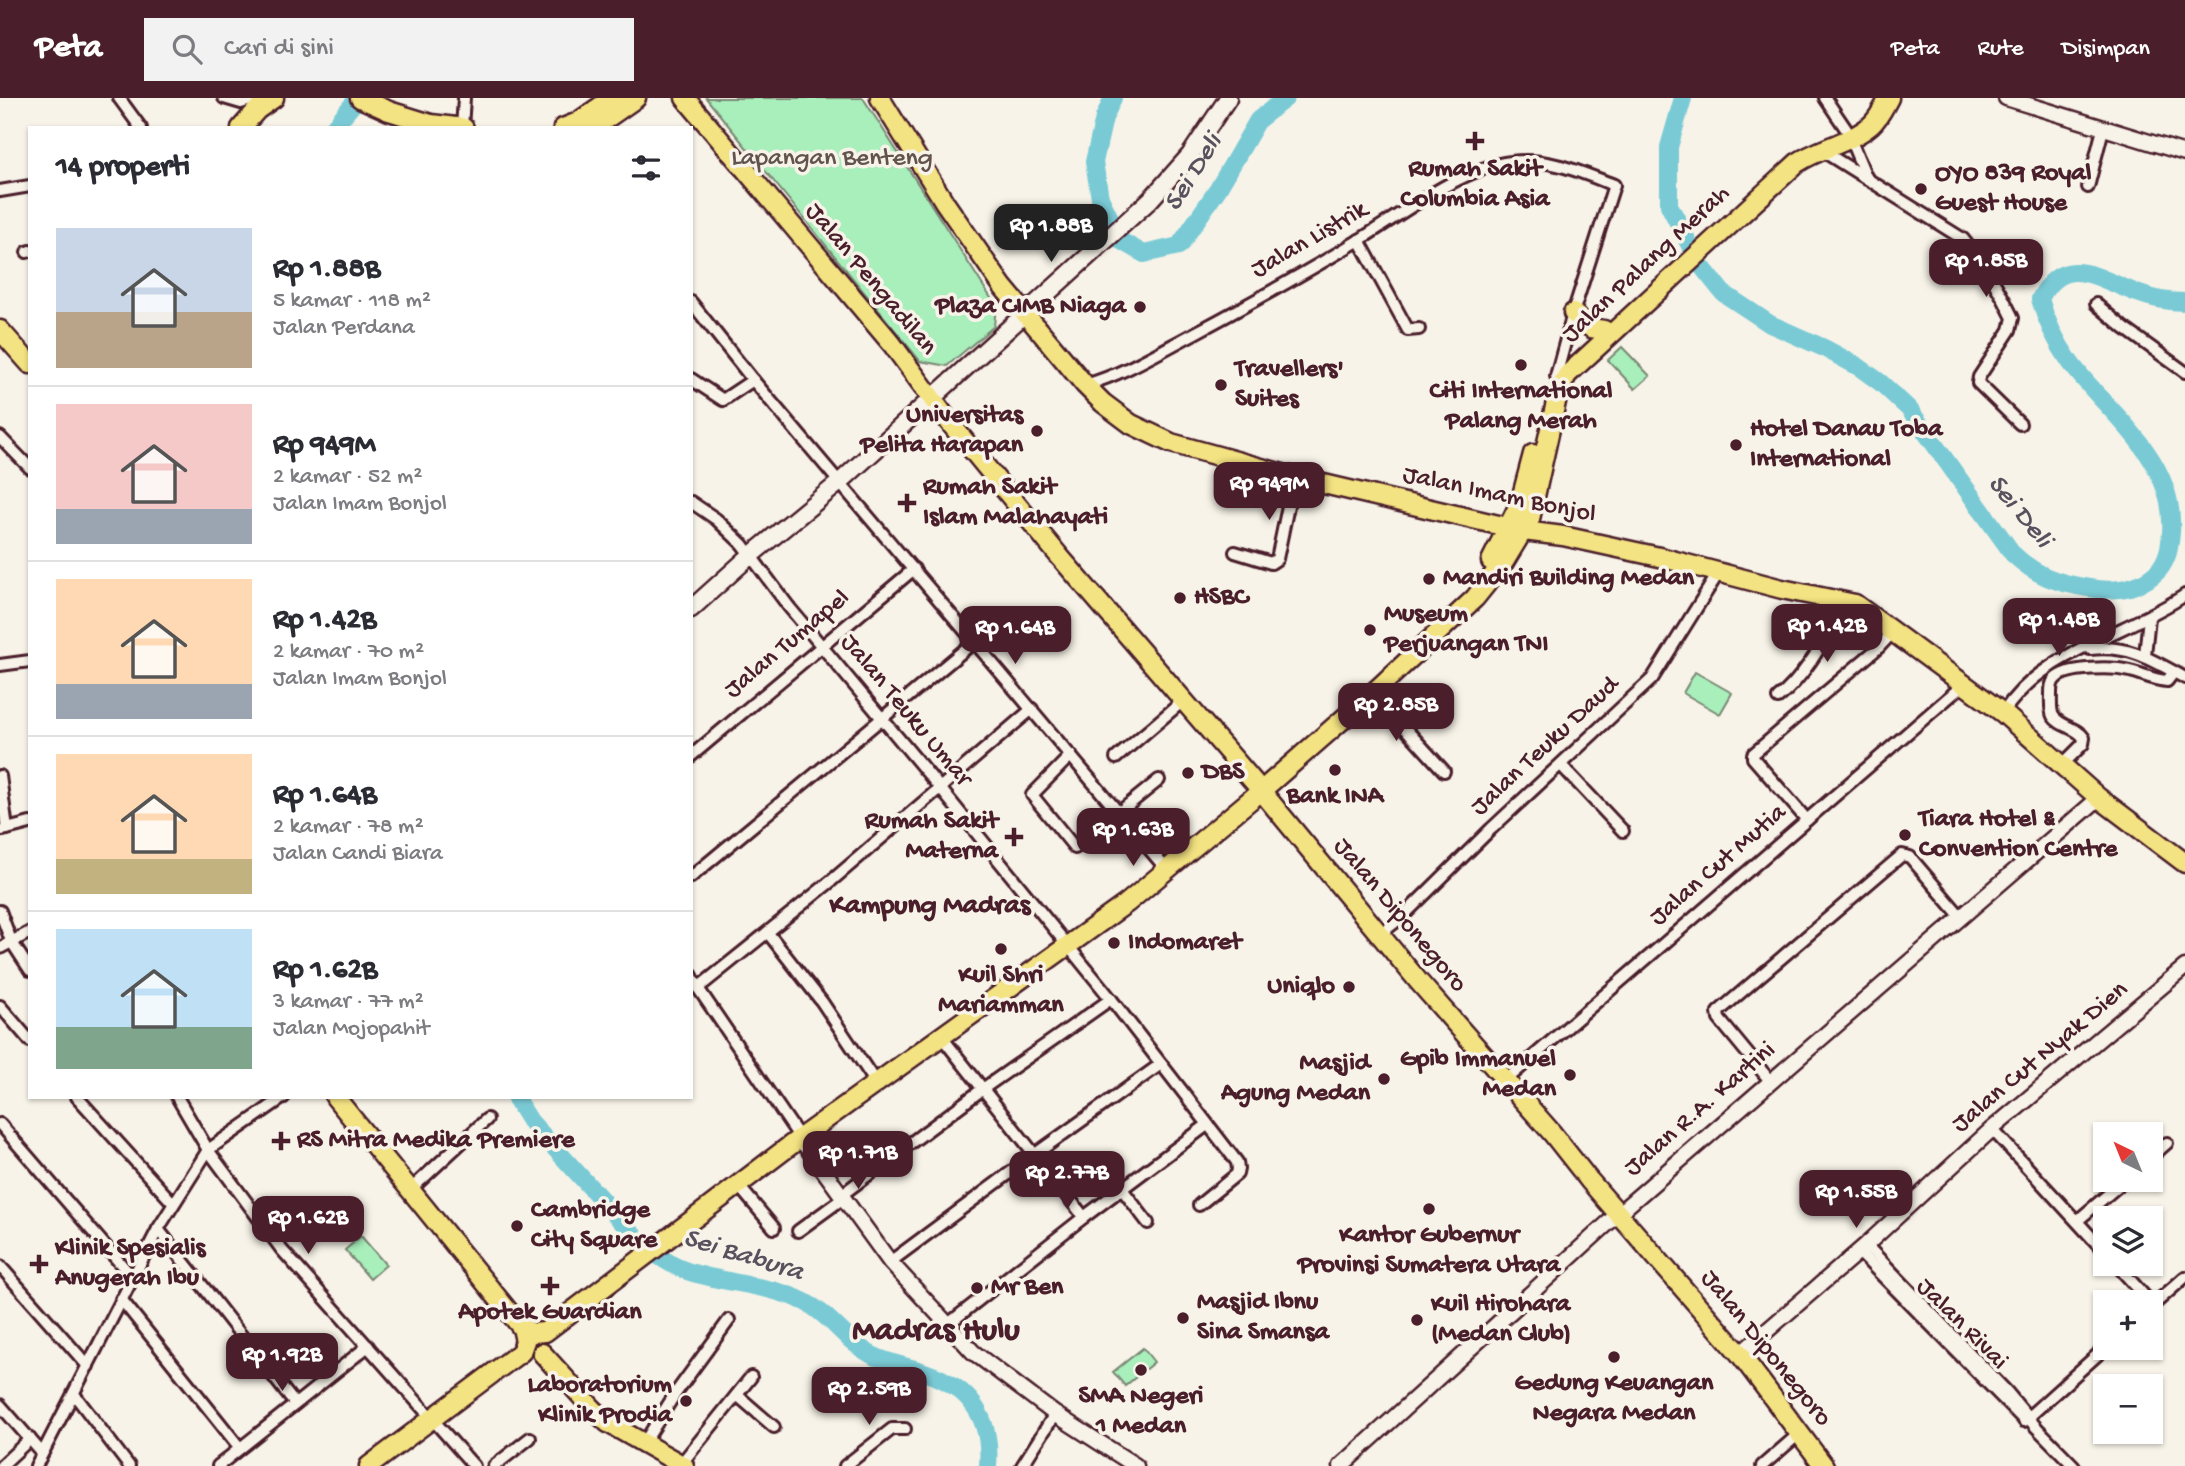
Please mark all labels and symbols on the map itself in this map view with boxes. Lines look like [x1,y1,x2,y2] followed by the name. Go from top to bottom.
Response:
[1157,126,1232,218] water label: Sei Deli
[1465,131,1485,151] marker: Rumah Sakit Columbia Asia
[731,144,933,175] park label: Lapangan Benteng
[1401,155,1551,216] place label: Rumah Sakit Columbia Asia
[1935,159,2092,220] place label: OYO 839 Royal Guest House
[1557,179,1737,351] street label: Jalan Palang Merah
[1913,181,1929,197] marker: OYO 839 Royal Guest House
[1247,194,1376,287] street label: Jalan Listrik
[797,197,943,363] street label: Jalan Pengadilan
[979,204,1123,264] pin: Rp 1.88B
[1914,240,2058,299] pin: Rp 1.85B
[933,292,1128,323] place label: Plaza CIMB Niaga
[1132,299,1148,315] marker: Plaza CIMB Niaga
[1233,355,1344,416] place label: Travellers' Suites
[1513,357,1529,373] marker: Citi International Palang Merah
[1213,377,1229,393] marker: Travellers' Suites
[1429,377,1613,438] place label: Citi International Palang Merah
[858,401,1024,462] place label: Universitas Pelita Harapan
[1750,415,1944,476] place label: Hotel Danau Toba International
[1029,423,1045,439] marker: Universitas Pelita Harapan
[1728,437,1744,453] marker: Hotel Danau Toba International
[1400,460,1598,532] street label: Jalan Imam Bonjol
[1204,462,1334,522] pin: Rp 949M
[1979,469,2060,558] water label: Sei Deli
[922,473,1108,534] place label: Rumah Sakit Islam Malahayati
[897,493,917,513] marker: Rumah Sakit Islam Malahayati
[1443,564,1695,595] place label: Mandiri Building Medan
[1421,571,1437,587] marker: Mandiri Building Medan
[1194,583,1251,614] place label: HSBC
[719,584,857,706] street label: Jalan Tumapel
[1172,590,1188,606] marker: HSBC
[1987,598,2131,658] pin: Rp 1.48B
[1382,600,1548,661] place label: Museum Perjuangan TNI
[1755,604,1899,664] pin: Rp 1.42B
[943,606,1087,666] pin: Rp 1.64B
[1362,622,1378,638] marker: Museum Perjuangan TNI
[832,628,980,796] street label: Jalan Teuku Umar
[1465,669,1628,824] street label: Jalan Teuku Daud
[1324,684,1468,743] pin: Rp 2.85B
[1200,758,1245,789] place label: DBS
[1327,762,1343,778] marker: Bank INA
[1180,765,1196,781] marker: DBS
[1286,782,1385,813] place label: Bank INA
[1644,797,1795,934] street label: Jalan Cut Mutia
[1917,805,2119,866] place label: Tiara Hotel & Convention Centre
[864,807,1000,868] place label: Rumah Sakit Materna
[1061,808,1205,868] pin: Rp 1.63B
[1004,827,1024,847] marker: Rumah Sakit Materna
[1897,827,1913,843] marker: Tiara Hotel & Convention Centre
[1325,832,1473,1000] street label: Jalan Diponegoro
[829,890,1032,923] district label: Kampung Madras
[1128,928,1244,959] place label: Indomaret
[1106,935,1122,951] marker: Indomaret
[993,941,1009,957] marker: Kuil Shri Mariamman
[938,961,1064,1022] place label: Kuil Shri Mariamman
[1267,972,1335,1003] place label: Uniqlo
[1947,975,2136,1141] street label: Jalan Cut Nyak Dien
[1341,979,1357,995] marker: Uniqlo
[1619,1036,1783,1184] street label: Jalan R.A. Kartini
[1400,1045,1557,1106] place label: Gpib Immanuel Medan
[1220,1049,1373,1110] place label: Masjid Agung Medan
[1562,1067,1578,1083] marker: Gpib Immanuel Medan
[1376,1071,1392,1087] marker: Masjid Agung Medan
[2093,1122,2163,1192] north arrow
[296,1126,576,1157] place label: RS Mitra Medika Premiere
[271,1131,291,1151] marker: RS Mitra Medika Premiere
[786,1132,930,1191] pin: Rp 1.71B
[995,1152,1139,1211] pin: Rp 2.77B
[1784,1170,1928,1230] pin: Rp 1.55B
[236,1196,380,1256] pin: Rp 1.62B
[531,1196,659,1257] place label: Cambridge City Square
[1421,1201,1437,1217] marker: Kantor Gubernur Provinsi Sumatera Utara
[509,1218,525,1234] marker: Cambridge City Square
[1296,1221,1562,1282] place label: Kantor Gubernur Provinsi Sumatera Utara
[679,1222,808,1290] water label: Sei Babura
[54,1234,207,1295] place label: Klinik Spesialis Anugerah Ibu
[29,1254,49,1274] marker: Klinik Spesialis Anugerah Ibu
[1692,1264,1838,1434] street label: Jalan Diponegoro
[1908,1272,2014,1378] street label: Jalan Rivai
[991,1273,1064,1304] place label: Mr Ben
[542,1278,558,1294] marker: Apotek Guardian
[969,1280,985,1296] marker: Mr Ben
[1197,1288,1331,1349] place label: Masjid Ibnu Sina Smansa
[1430,1290,1572,1351] place label: Kuil Hirohara (Medan Club)
[457,1298,642,1329] place label: Apotek Guardian
[1175,1310,1191,1326] marker: Masjid Ibnu Sina Smansa
[1409,1312,1425,1328] marker: Kuil Hirohara (Medan Club)
[852,1313,1020,1351] district label: Madras Hulu
[210,1334,354,1393] pin: Rp 1.92B
[1606,1349,1622,1365] marker: Gedung Keuangan Negara Medan
[1133,1362,1149,1378] marker: SMA Negeri 1 Medan
[797,1368,941,1427] pin: Rp 2.59B
[1515,1369,1714,1430] place label: Gedung Keuangan Negara Medan
[528,1371,674,1432] place label: Laboratorium Klinik Prodia
[1078,1382,1204,1443] place label: SMA Negeri 1 Medan
[678,1393,694,1409] marker: Laboratorium Klinik Prodia

